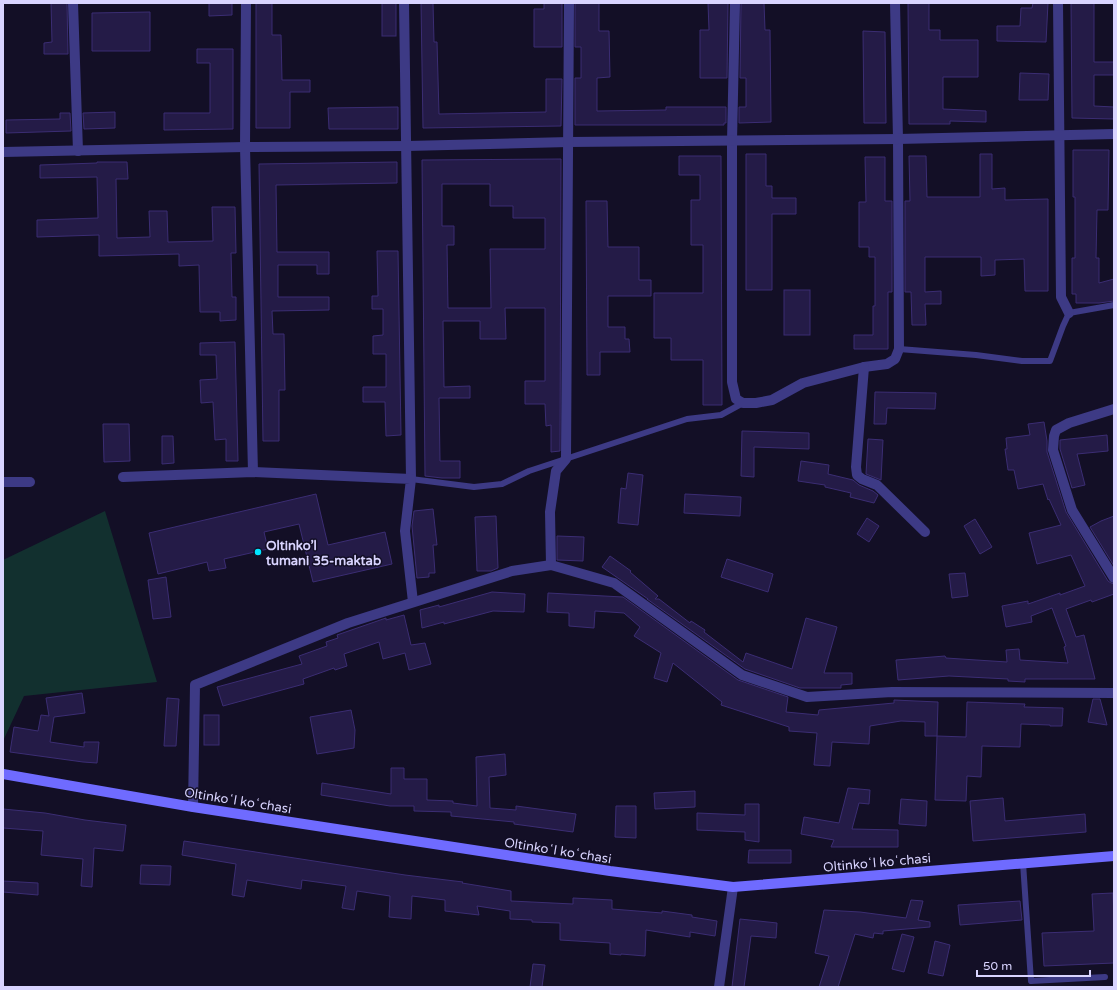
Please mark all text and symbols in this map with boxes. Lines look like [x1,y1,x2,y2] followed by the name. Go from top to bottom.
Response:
[265,538,381,569] place label: Oltinko’l tumani 35-maktab
[253,547,263,557] marker: Oltinko’l tumani 35-maktab
[183,785,293,817] street label: Oltinkoʻl koʻchasi
[503,835,613,867] street label: Oltinkoʻl koʻchasi
[823,850,932,876] street label: Oltinkoʻl koʻchasi
[977,952,1090,978] scale bar
[983,959,1012,973] text: 50 m

